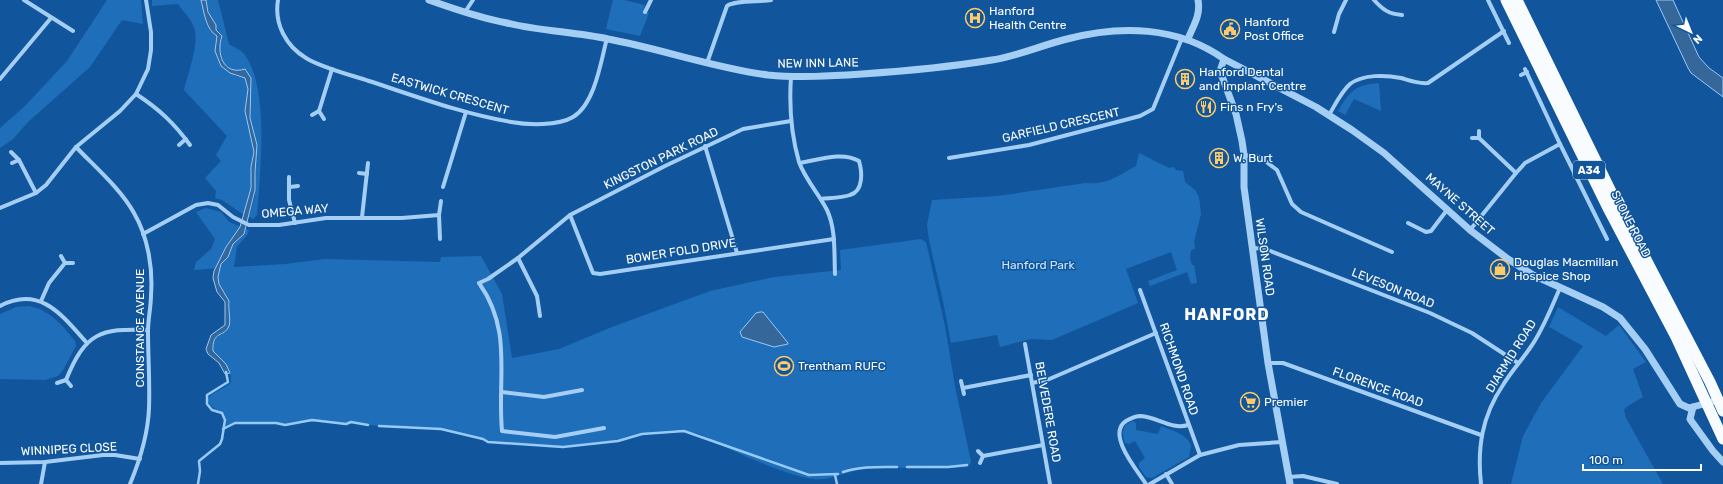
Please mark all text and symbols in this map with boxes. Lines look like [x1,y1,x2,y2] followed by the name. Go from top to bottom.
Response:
[989,4,1067,32] place label: Hanford Health Centre
[964,7,986,29] hospital icon: Hanford Health Centre
[1671,12,1711,52] north arrow
[1244,15,1304,43] place label: Hanford Post Office
[1219,18,1241,40] public building icon: Hanford Post Office
[1690,31,1705,46] text: N
[777,55,859,71] street label: NEW INN LANE
[1199,65,1306,93] place label: Hanford Dental and Implant Centre
[1174,68,1196,90] building icon: Hanford Dental and Implant Centre
[390,71,510,117] street label: EASTWICK CRESCENT
[1195,96,1217,118] restaurant icon: Fins n Fry's
[1220,100,1283,114] place label: Fins n Fry's
[1001,105,1121,145] street label: GARFIELD CRESCENT
[601,124,721,192] street label: KINGSTON PARK ROAD
[1208,147,1230,169] building icon: W. Burt
[1233,151,1273,165] place label: W. Burt
[1573,161,1605,179] road number: A34
[1423,170,1497,238] street label: MAYNE STREET
[1608,188,1654,260] street label: STONE ROAD
[261,201,329,221] street label: OMEGA WAY
[1253,217,1277,297] street label: WILSON ROAD
[625,235,737,267] street label: BOWER FOLD DRIVE
[1514,255,1618,283] place label: Douglas Macmillan Hospice Shop
[1001,258,1075,272] park label: Hanford Park
[1489,258,1511,280] shop icon: Douglas Macmillan Hospice Shop
[1350,265,1436,311] street label: LEVESON ROAD
[133,269,147,387] street label: CONSTANCE AVENUE
[1184,305,1270,324] district label: HANFORD
[1483,317,1539,395] street label: DIARMID ROAD
[1157,321,1201,417] street label: RICHMOND ROAD
[773,355,795,377] sports icon: Trentham RUFC
[798,359,886,373] place label: Trentham RUFC
[1032,361,1064,463] street label: BELVEDERE ROAD
[1331,364,1425,410] street label: FLORENCE ROAD
[1239,391,1261,413] supermarket icon: Premier
[1264,395,1308,409] place label: Premier
[21,439,117,459] street label: WINNIPEG CLOSE
[1583,446,1701,472] scale bar
[1589,453,1623,467] text: 100 m

